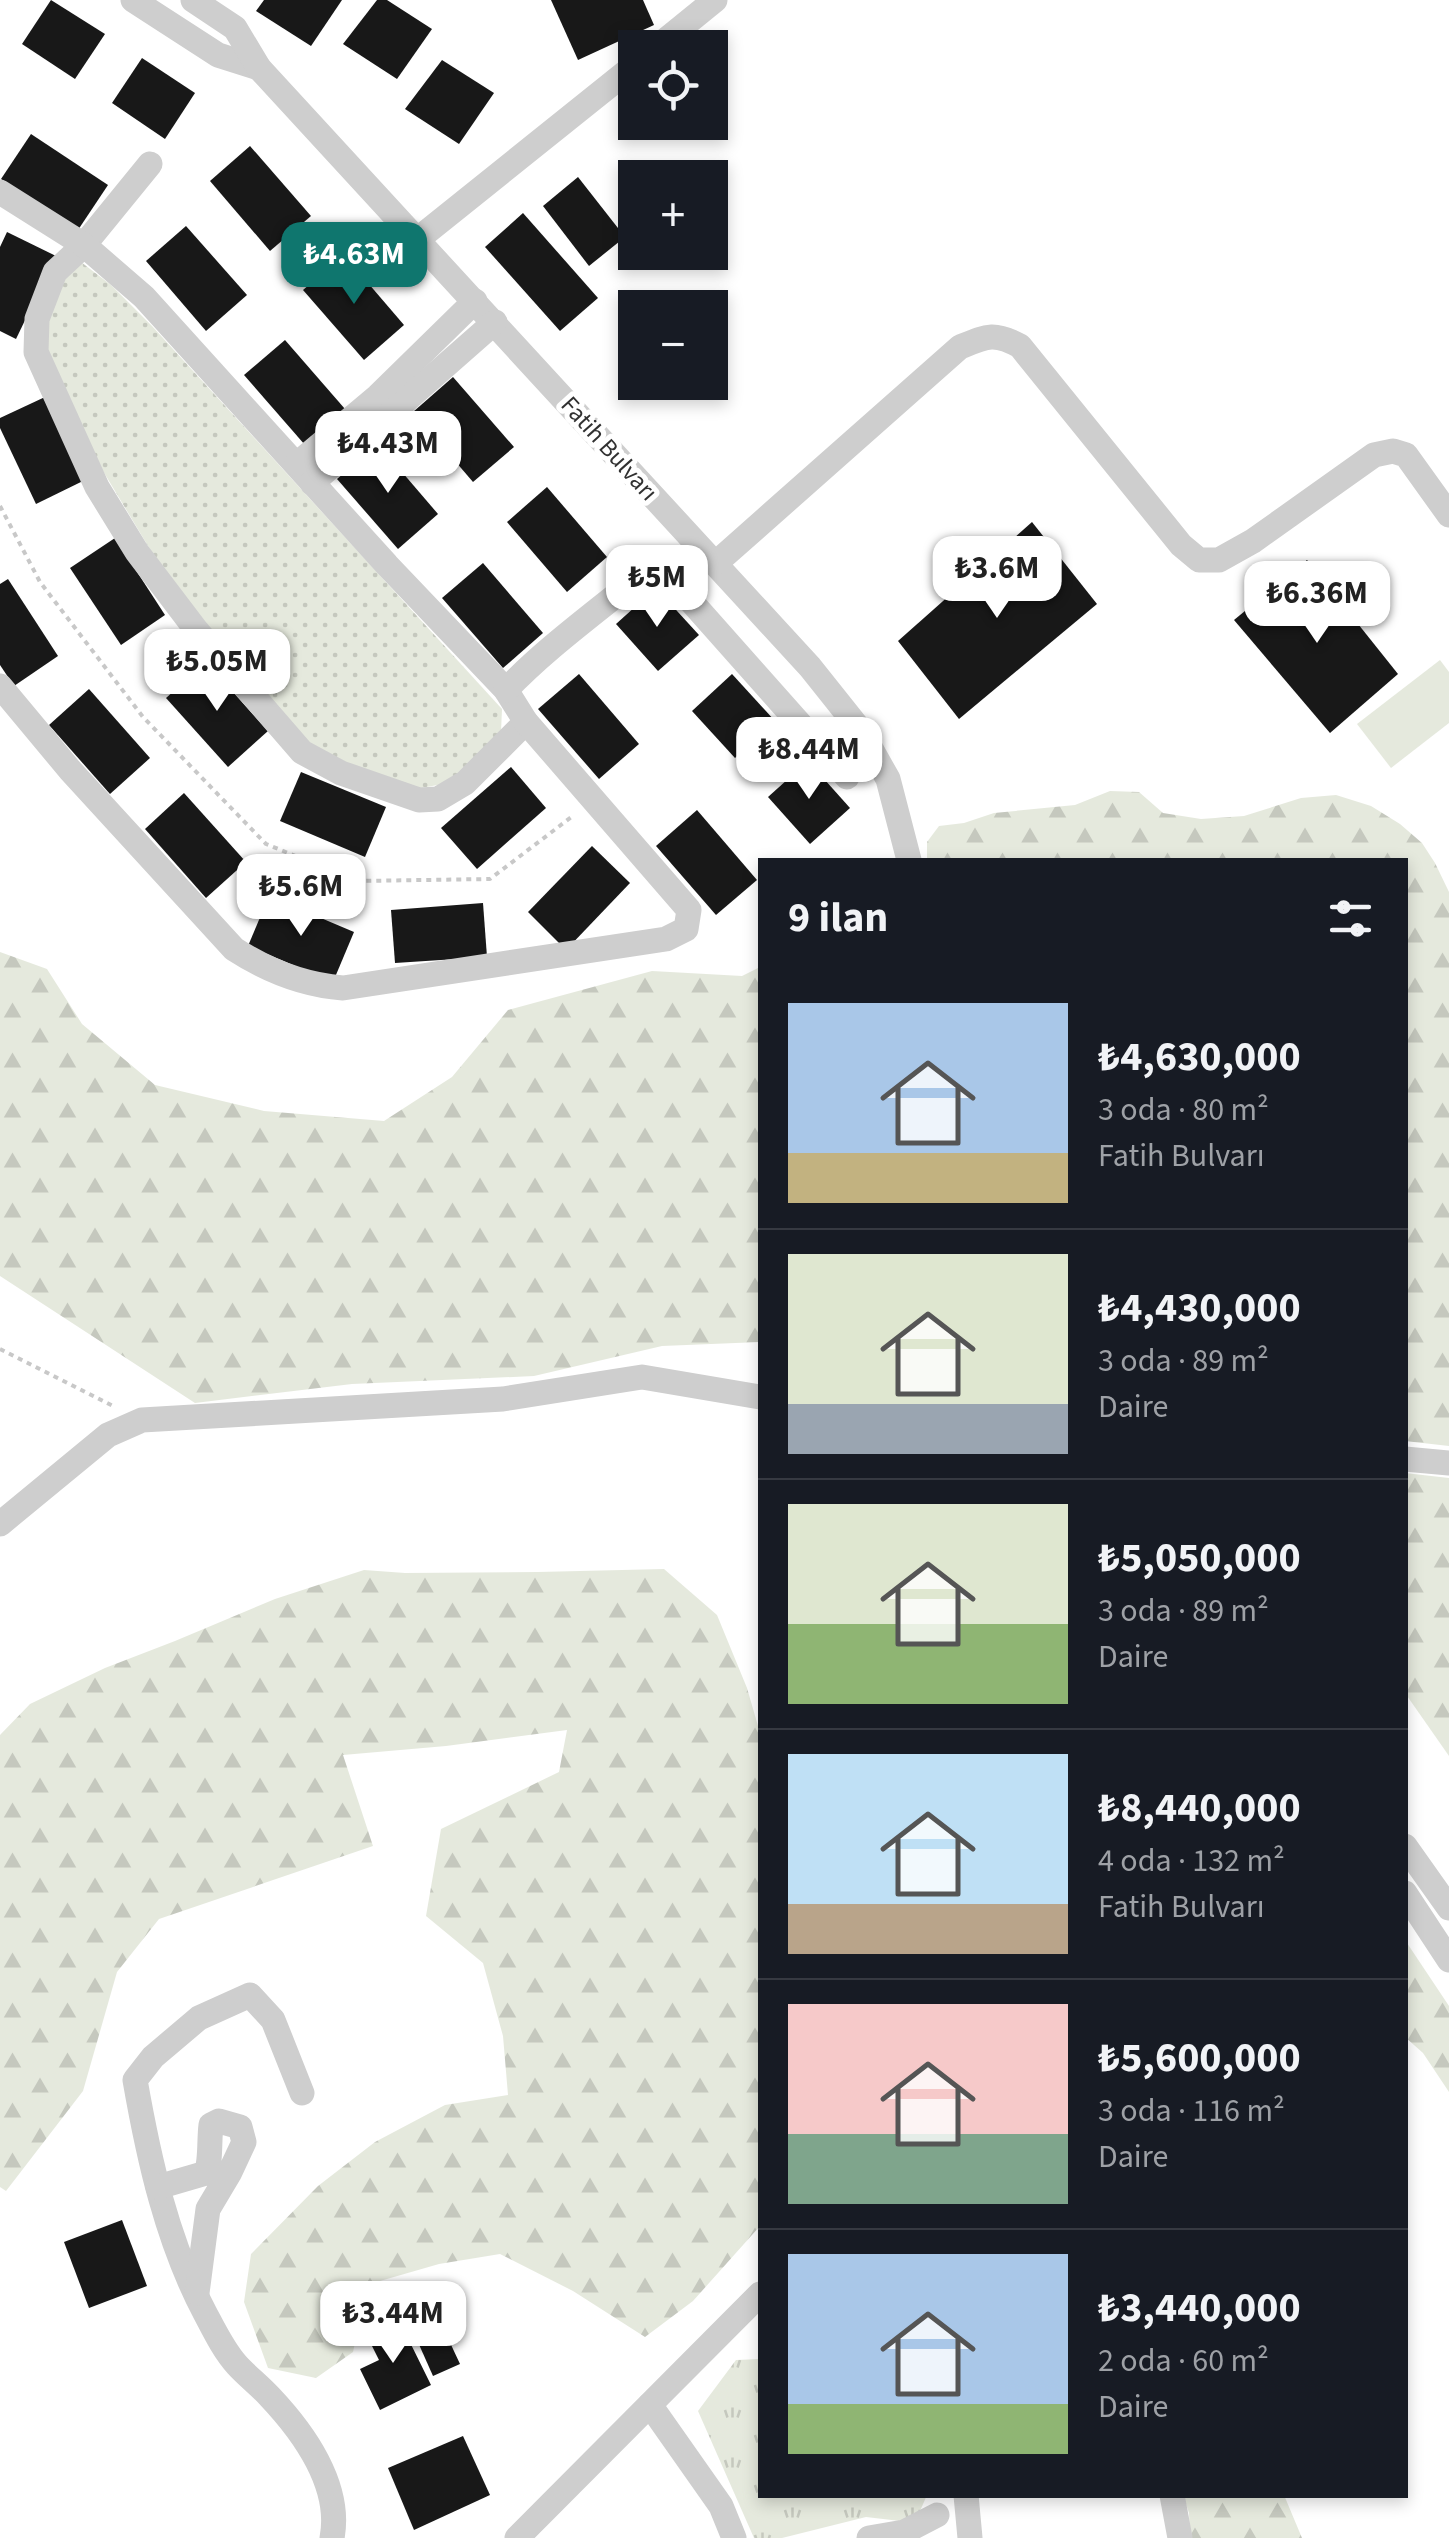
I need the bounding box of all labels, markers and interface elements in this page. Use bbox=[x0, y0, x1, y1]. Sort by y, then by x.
map controls bbox=[618, 30, 728, 400]
button: locate bbox=[618, 30, 728, 140]
button: + bbox=[618, 160, 728, 270]
pin: ₺4.63M bbox=[273, 222, 435, 307]
text: ₺4.63M bbox=[303, 231, 405, 277]
button: − bbox=[618, 290, 728, 400]
street label: Fatih Bulvarı bbox=[552, 388, 666, 509]
pin: ₺4.43M bbox=[307, 411, 469, 496]
text: ₺4.43M bbox=[337, 420, 439, 466]
pin: ₺3.6M bbox=[927, 536, 1067, 621]
pin: ₺5M bbox=[609, 545, 705, 630]
text: ₺3.6M bbox=[955, 545, 1039, 591]
text: ₺5M bbox=[628, 554, 686, 600]
pin: ₺6.36M bbox=[1236, 561, 1398, 646]
text: ₺6.36M bbox=[1266, 570, 1368, 616]
pin: ₺5.05M bbox=[136, 629, 298, 714]
text: ₺5.05M bbox=[166, 638, 268, 684]
pin: ₺8.44M bbox=[728, 717, 890, 802]
text: ₺8.44M bbox=[758, 726, 860, 772]
pin: ₺5.6M bbox=[231, 854, 371, 939]
text: ₺5.6M bbox=[259, 863, 343, 909]
text: 9 ilan bbox=[788, 888, 888, 948]
icon: filters bbox=[1323, 891, 1378, 946]
text: ₺4,630,000 bbox=[1098, 1027, 1301, 1087]
icon: home bbox=[868, 1043, 988, 1163]
text: 3 oda · 80 m² bbox=[1098, 1087, 1269, 1133]
text: Fatih Bulvarı bbox=[1098, 1133, 1265, 1179]
text: ₺4,430,000 bbox=[1098, 1278, 1301, 1338]
icon: home bbox=[868, 1294, 988, 1414]
text: 3 oda · 89 m² bbox=[1098, 1338, 1269, 1384]
text: Daire bbox=[1098, 1384, 1168, 1430]
text: ₺5,050,000 bbox=[1098, 1528, 1301, 1588]
icon: home bbox=[868, 1544, 988, 1664]
text: 3 oda · 89 m² bbox=[1098, 1588, 1269, 1634]
text: Daire bbox=[1098, 1634, 1168, 1680]
text: ₺8,440,000 bbox=[1098, 1778, 1301, 1838]
icon: home bbox=[868, 1794, 988, 1914]
text: 4 oda · 132 m² bbox=[1098, 1838, 1285, 1884]
text: Fatih Bulvarı bbox=[1098, 1884, 1265, 1930]
text: ₺5,600,000 bbox=[1098, 2028, 1301, 2088]
icon: home bbox=[868, 2044, 988, 2164]
text: 3 oda · 116 m² bbox=[1098, 2088, 1285, 2134]
text: Daire bbox=[1098, 2134, 1168, 2180]
text: ₺3,440,000 bbox=[1098, 2278, 1301, 2338]
pin: ₺3.44M bbox=[312, 2281, 474, 2366]
text: ₺3.44M bbox=[342, 2290, 444, 2336]
icon: home bbox=[868, 2294, 988, 2414]
text: 2 oda · 60 m² bbox=[1098, 2338, 1269, 2384]
text: Daire bbox=[1098, 2384, 1168, 2430]

